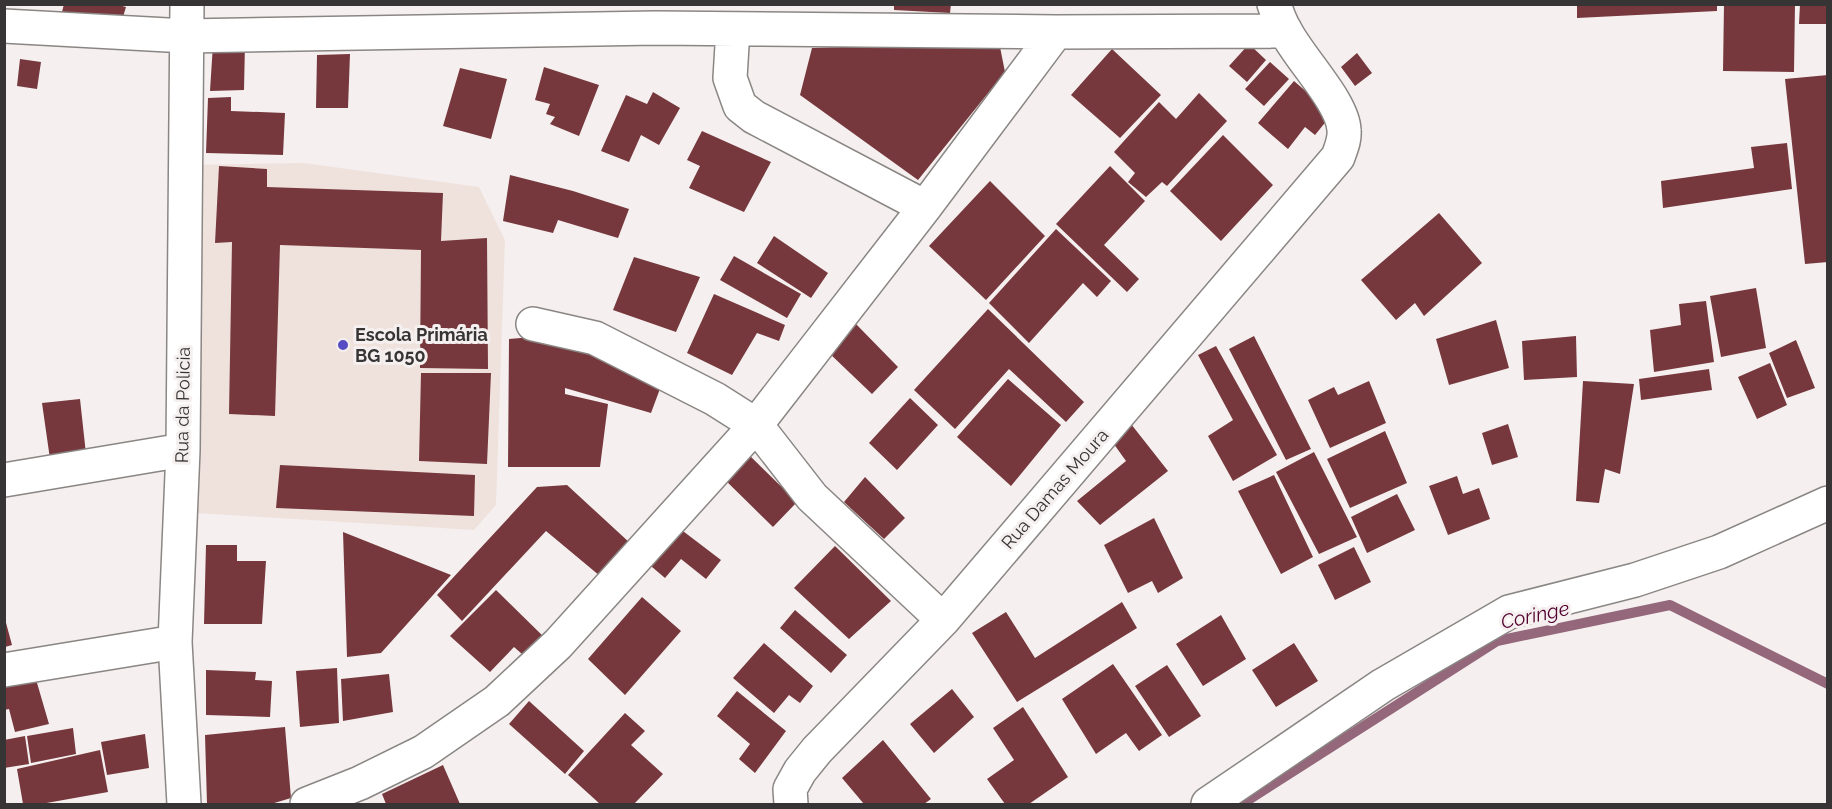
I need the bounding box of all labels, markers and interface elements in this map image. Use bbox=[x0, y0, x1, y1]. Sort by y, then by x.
place label: Escola Primária BG 1050 bbox=[355, 324, 488, 366]
marker: Escola Primária BG 1050 bbox=[336, 338, 350, 352]
street label: Rua da Policia bbox=[171, 347, 194, 463]
street label: Rua Damas Moura bbox=[997, 424, 1112, 553]
water label: Coringe bbox=[1499, 596, 1572, 634]

